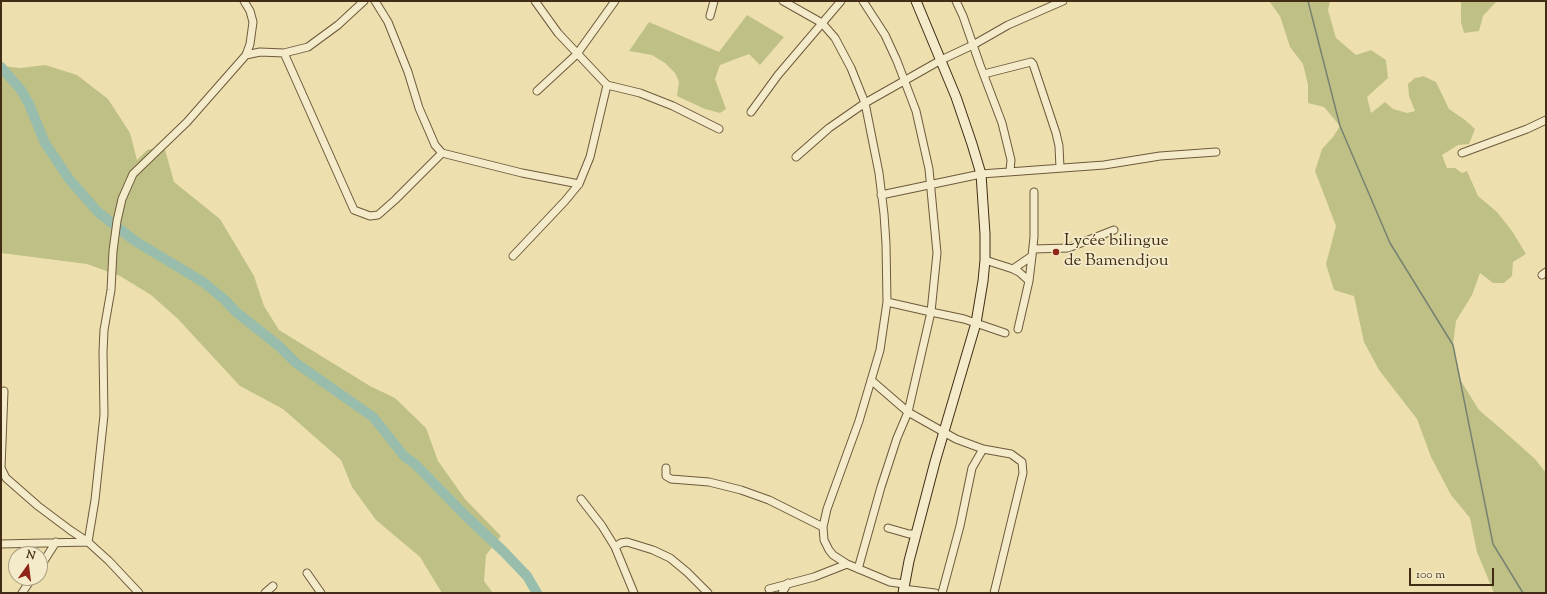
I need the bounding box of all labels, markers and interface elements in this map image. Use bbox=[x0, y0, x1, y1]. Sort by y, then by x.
place label: Lycée bilingue de Bamendjou bbox=[1064, 232, 1169, 272]
marker: Lycée bilingue de Bamendjou bbox=[1051, 247, 1061, 257]
north arrow bbox=[8, 546, 48, 586]
text: N bbox=[24, 547, 37, 564]
scale bar bbox=[1411, 560, 1496, 586]
text: 100 m bbox=[1416, 566, 1445, 584]

